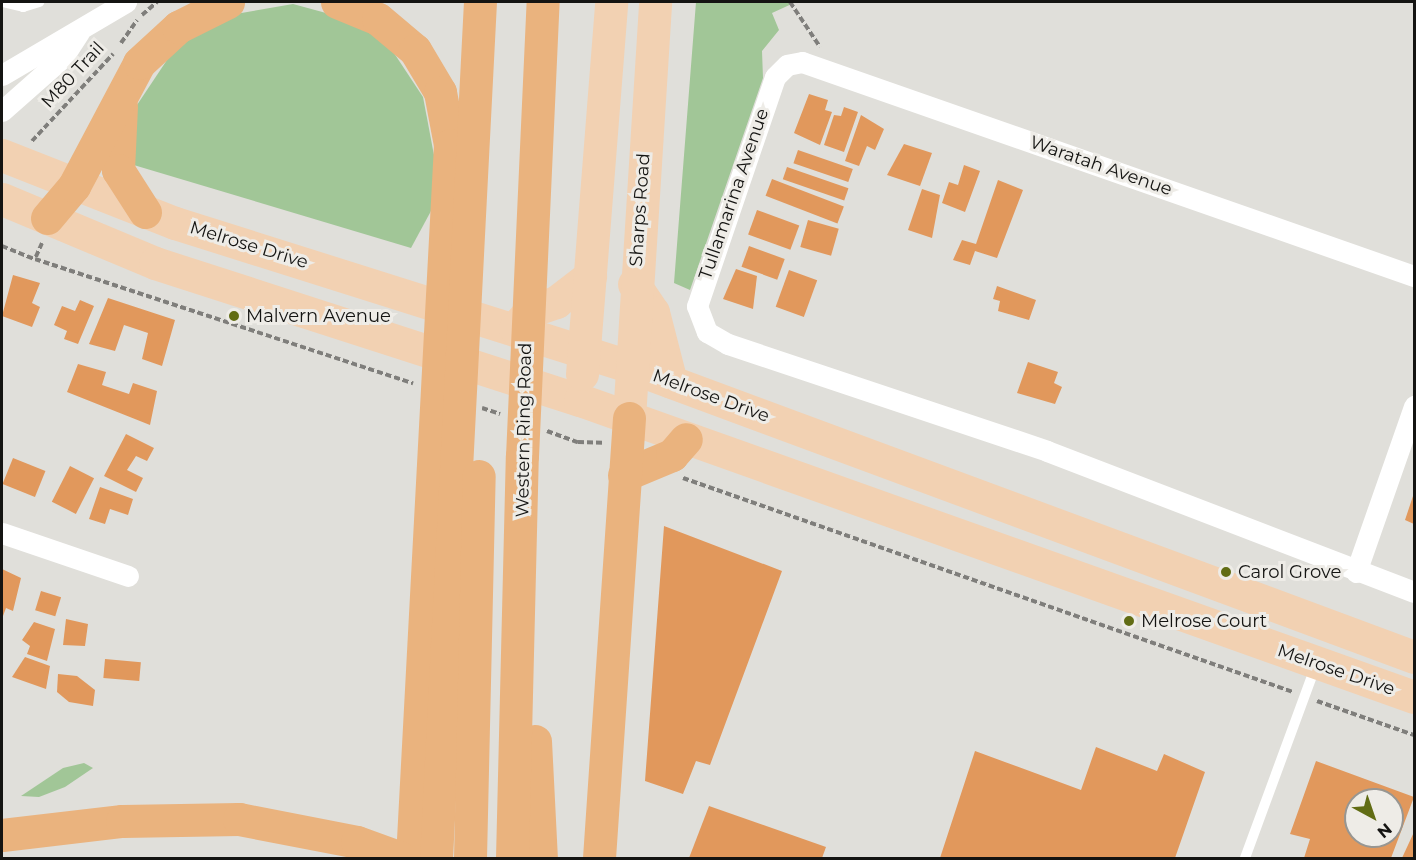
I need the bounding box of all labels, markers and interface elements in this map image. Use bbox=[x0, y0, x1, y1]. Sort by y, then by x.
street label: M80 Trail bbox=[37, 38, 109, 112]
street label: Tullamarina Avenue bbox=[695, 106, 773, 282]
street label: Waratah Avenue bbox=[1027, 132, 1175, 200]
street label: Sharps Road bbox=[625, 153, 655, 267]
street label: Melrose Drive bbox=[187, 217, 311, 273]
place label: Malvern Avenue bbox=[246, 305, 391, 327]
marker: Malvern Avenue bbox=[227, 309, 241, 323]
street label: Western Ring Road bbox=[512, 343, 536, 517]
street label: Melrose Drive bbox=[650, 365, 772, 427]
place label: Carol Grove bbox=[1238, 561, 1341, 583]
marker: Carol Grove bbox=[1219, 565, 1233, 579]
place label: Melrose Court bbox=[1141, 610, 1267, 632]
marker: Melrose Court bbox=[1122, 614, 1136, 628]
street label: Melrose Drive bbox=[1274, 640, 1398, 700]
north arrow bbox=[1344, 788, 1404, 848]
text: N bbox=[1374, 819, 1396, 842]

